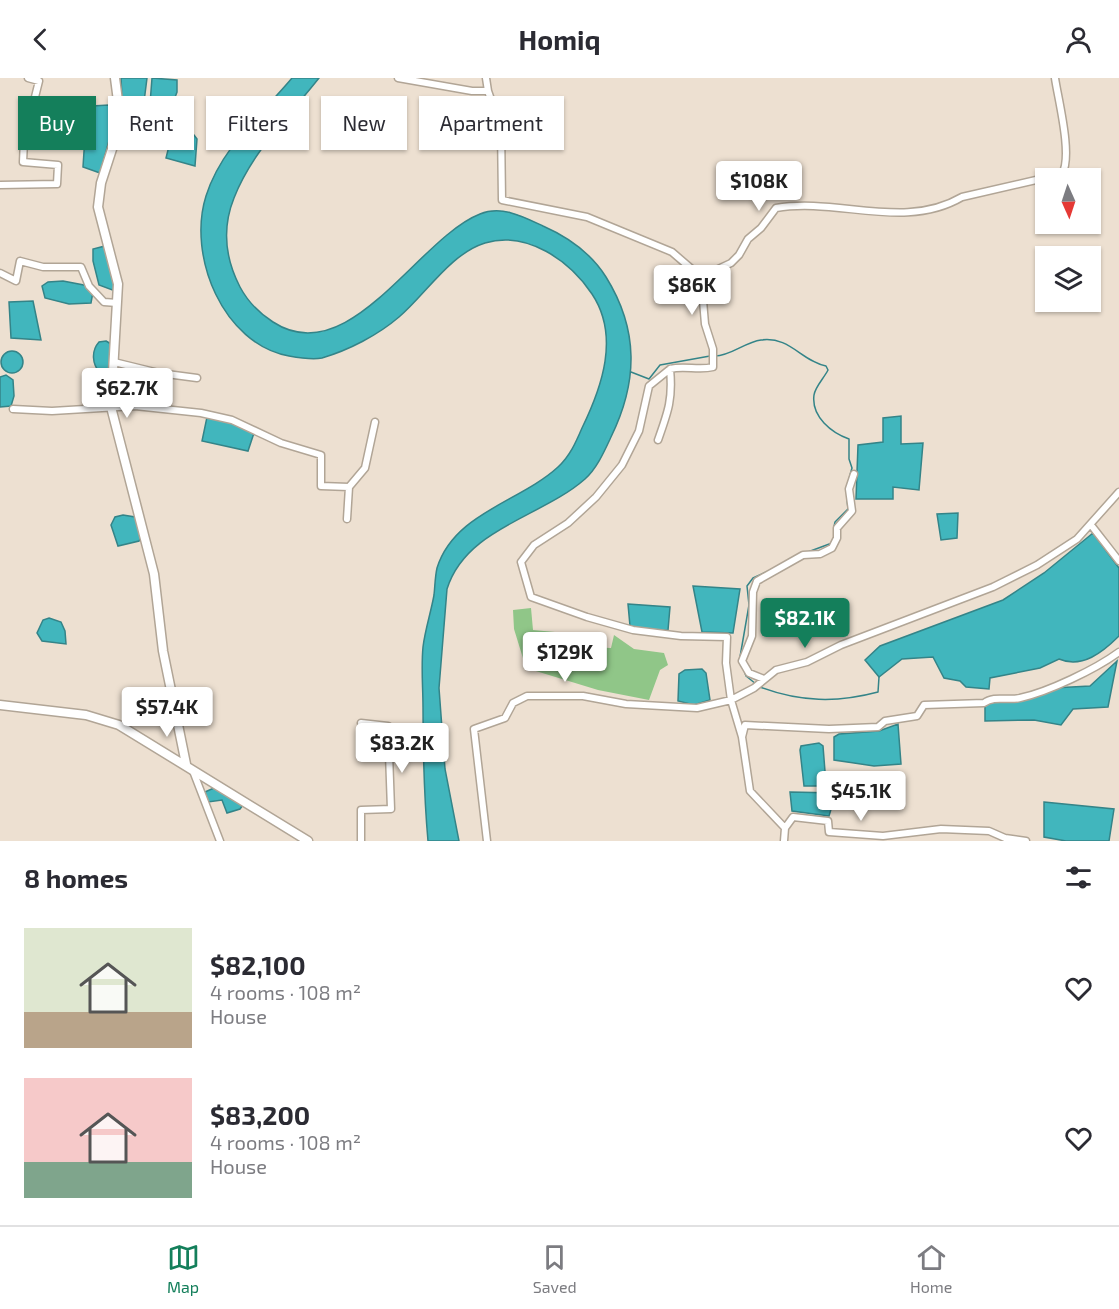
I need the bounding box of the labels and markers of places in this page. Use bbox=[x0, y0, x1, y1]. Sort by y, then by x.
pin: $108K bbox=[717, 161, 801, 212]
pin: $86K bbox=[656, 265, 728, 316]
pin: $62.7K bbox=[78, 368, 176, 419]
pin: $82.1K bbox=[756, 598, 854, 649]
pin: $129K bbox=[523, 632, 607, 683]
pin: $57.4K bbox=[118, 687, 216, 738]
pin: $83.2K bbox=[353, 723, 451, 774]
pin: $45.1K bbox=[812, 771, 910, 822]

